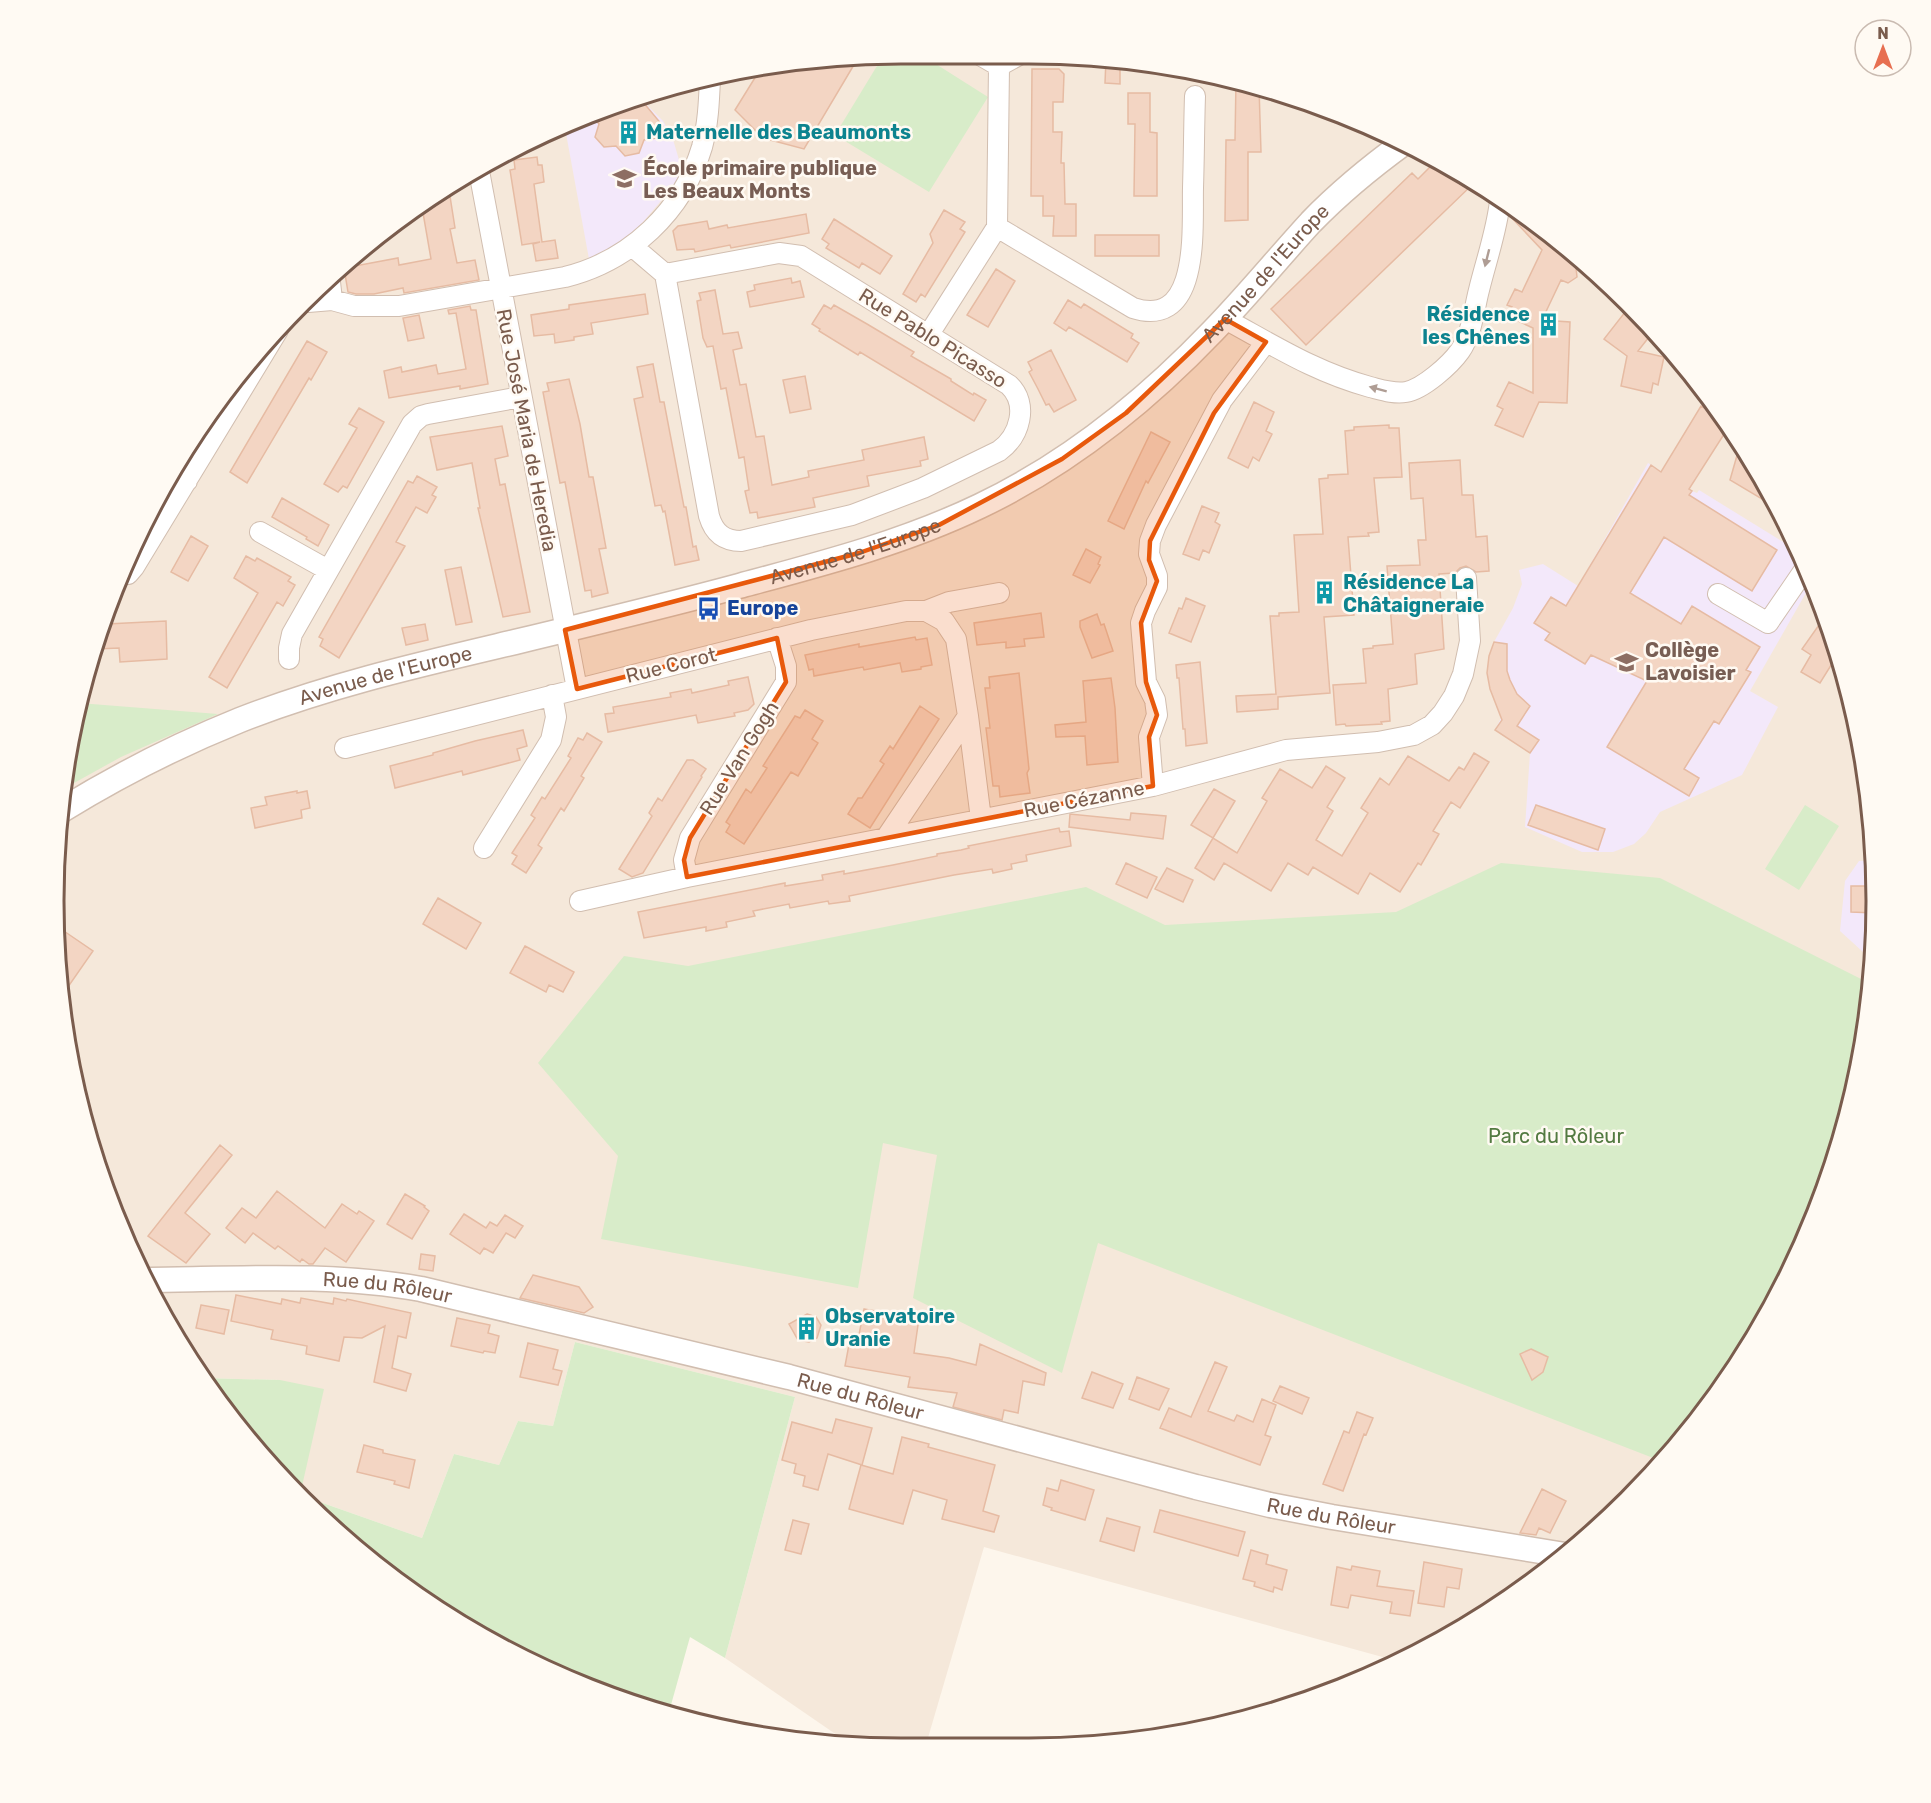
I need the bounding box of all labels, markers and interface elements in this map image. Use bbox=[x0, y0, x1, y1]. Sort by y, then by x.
north arrow bbox=[1853, 18, 1913, 78]
text: N bbox=[1877, 24, 1889, 43]
building icon: Maternelle des Beaumonts bbox=[615, 119, 641, 145]
place label: Maternelle des Beaumonts bbox=[646, 120, 911, 144]
place label: École primaire publique Les Beaux Monts bbox=[643, 156, 877, 203]
school or university icon: École primaire publique Les Beaux Monts bbox=[612, 166, 638, 192]
street label: Avenue de l'Europe bbox=[1197, 199, 1334, 347]
one-way arrow bbox=[1481, 248, 1491, 267]
street label: Rue Pablo Picasso bbox=[855, 283, 1011, 393]
place label: Résidence les Chênes bbox=[1422, 302, 1530, 349]
street label: Rue José Maria de Heredia bbox=[492, 307, 562, 553]
building icon: Résidence les Chênes bbox=[1535, 312, 1561, 338]
one-way arrow bbox=[1369, 384, 1387, 393]
street label: Avenue de l'Europe bbox=[767, 513, 944, 589]
place label: Résidence La Châtaigneraie bbox=[1343, 570, 1484, 617]
building icon: Résidence La Châtaigneraie bbox=[1312, 580, 1338, 606]
bus stop icon: Europe bbox=[696, 595, 722, 621]
place label: Europe bbox=[727, 596, 798, 620]
place label: Collège Lavoisier bbox=[1645, 638, 1736, 685]
street label: Avenue de l'Europe bbox=[296, 641, 474, 710]
street label: Rue Corot bbox=[623, 642, 719, 688]
school or university icon: Collège Lavoisier bbox=[1614, 649, 1640, 675]
street label: Rue Van Gogh bbox=[694, 697, 784, 819]
street label: Rue Cézanne bbox=[1022, 776, 1146, 822]
park label: Parc du Rôleur bbox=[1488, 1124, 1624, 1148]
street label: Rue du Rôleur bbox=[322, 1267, 455, 1308]
place label: Observatoire Uranie bbox=[825, 1304, 955, 1351]
building icon: Observatoire Uranie bbox=[794, 1315, 820, 1341]
street label: Rue du Rôleur bbox=[794, 1368, 927, 1425]
street label: Rue du Rôleur bbox=[1265, 1493, 1398, 1539]

